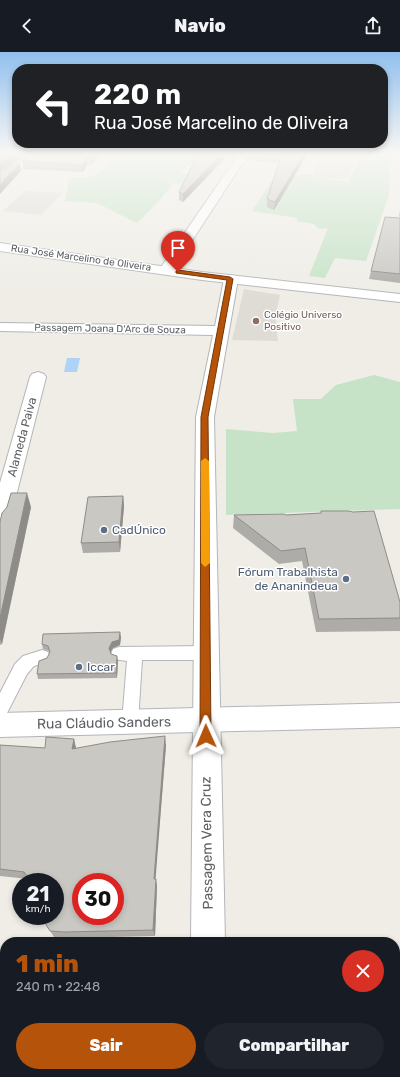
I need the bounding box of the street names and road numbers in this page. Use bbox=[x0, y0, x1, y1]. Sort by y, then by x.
street label: Rua José Marcelino de Oliveira bbox=[10, 242, 152, 274]
street label: Passagem Joana D'Arc de Souza bbox=[34, 322, 186, 336]
street label: Alameda Paiva bbox=[5, 396, 39, 478]
street label: Rua Cláudio Sanders bbox=[37, 713, 171, 733]
street label: Passagem Vera Cruz bbox=[197, 776, 217, 910]

